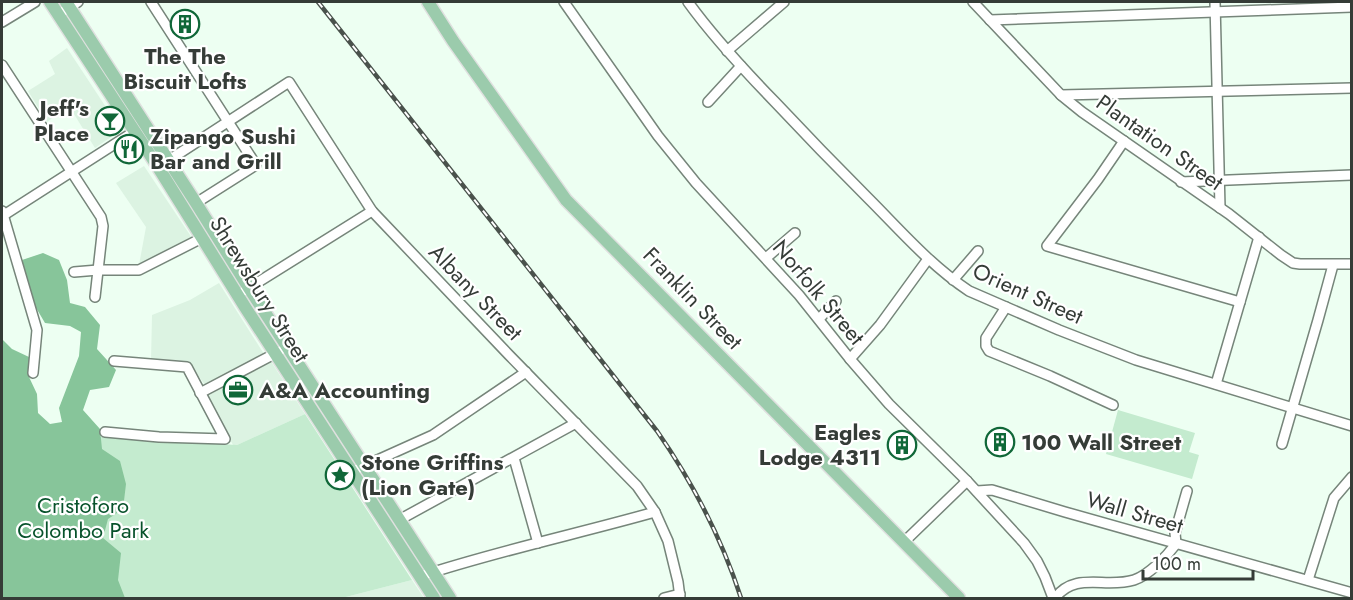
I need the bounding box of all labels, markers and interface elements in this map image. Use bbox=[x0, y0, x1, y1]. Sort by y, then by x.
building icon: The The Biscuit Lofts bbox=[169, 8, 201, 40]
place label: The The Biscuit Lofts bbox=[123, 40, 247, 97]
street label: Plantation Street bbox=[1090, 86, 1231, 198]
place label: Jeff's Place bbox=[34, 92, 89, 149]
bar icon: Jeff's Place bbox=[94, 105, 126, 137]
place label: Zipango Sushi Bar and Grill bbox=[150, 120, 296, 177]
restaurant icon: Zipango Sushi Bar and Grill bbox=[113, 133, 145, 165]
street label: Shrewsbury Street bbox=[202, 210, 318, 369]
street label: Norfolk Street bbox=[765, 232, 873, 352]
street label: Albany Street bbox=[422, 237, 531, 348]
street label: Franklin Street bbox=[636, 240, 751, 357]
street label: Orient Street bbox=[968, 254, 1089, 332]
office icon: A&A Accounting bbox=[222, 374, 254, 406]
place label: A&A Accounting bbox=[258, 374, 430, 406]
place label: Eagles Lodge 4311 bbox=[759, 416, 881, 473]
building icon: 100 Wall Street bbox=[984, 426, 1016, 458]
place label: 100 Wall Street bbox=[1021, 426, 1181, 458]
building icon: Eagles Lodge 4311 bbox=[886, 429, 918, 461]
place label: Stone Griffins (Lion Gate) bbox=[361, 446, 504, 503]
place icon: Stone Griffins (Lion Gate) bbox=[324, 459, 356, 491]
street label: Wall Street bbox=[1083, 483, 1188, 541]
park label: Cristoforo Colombo Park bbox=[17, 489, 149, 546]
scale bar bbox=[1143, 543, 1252, 581]
text: 100 m bbox=[1152, 551, 1201, 577]

